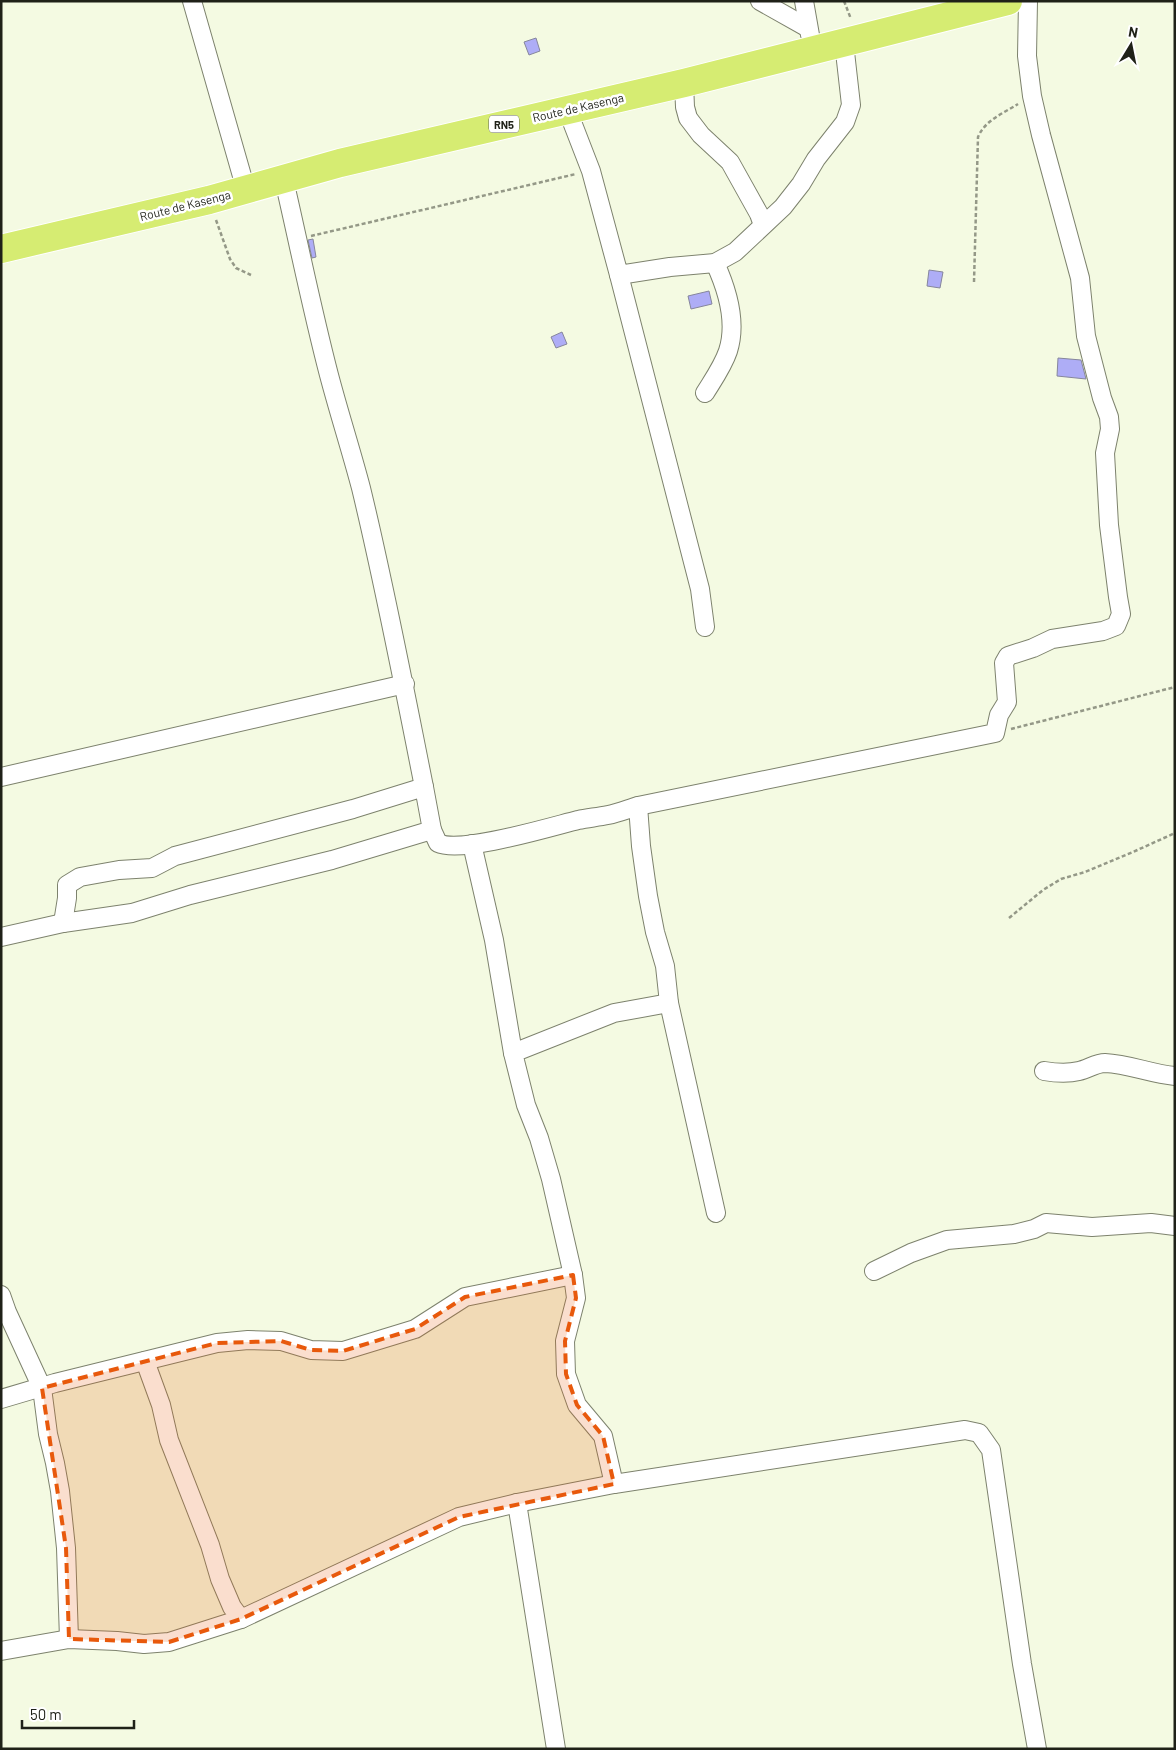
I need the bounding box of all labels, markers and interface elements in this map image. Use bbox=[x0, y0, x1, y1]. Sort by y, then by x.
north arrow bbox=[1106, 20, 1156, 70]
text: N bbox=[1127, 23, 1139, 41]
street label: Route de Kasenga bbox=[531, 90, 625, 124]
road number: RN5 bbox=[489, 116, 519, 132]
street label: Route de Kasenga bbox=[138, 187, 232, 223]
scale bar bbox=[22, 1698, 135, 1730]
text: 50 m bbox=[30, 1705, 62, 1723]

